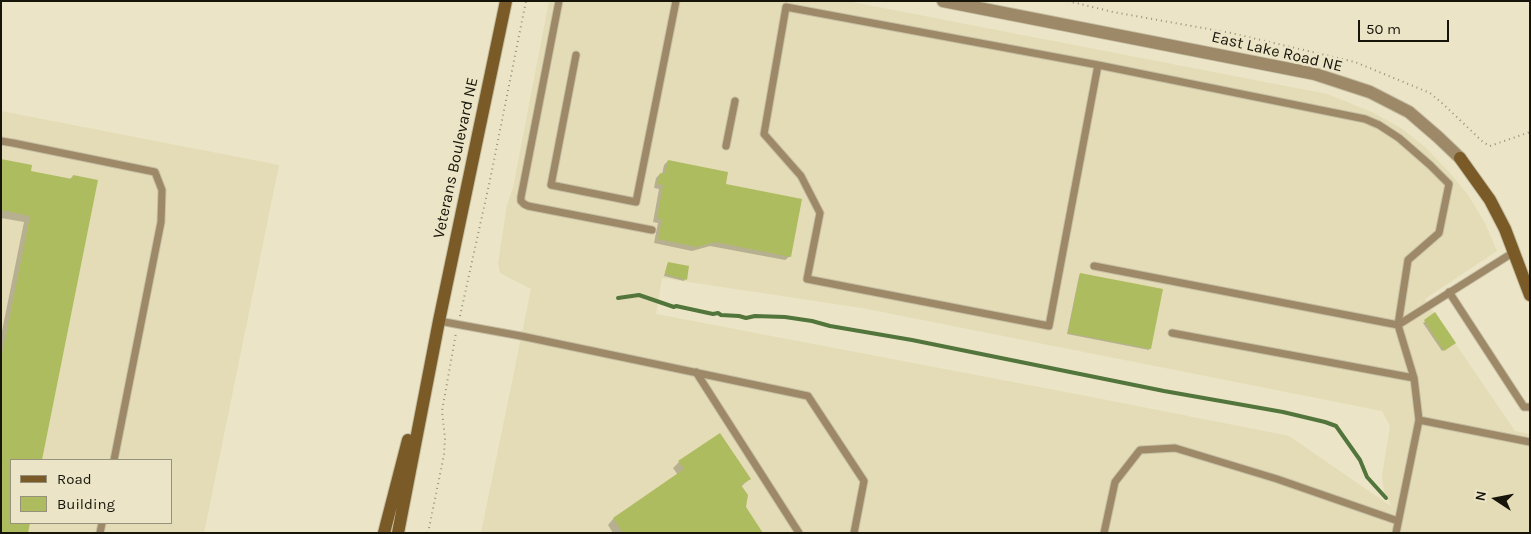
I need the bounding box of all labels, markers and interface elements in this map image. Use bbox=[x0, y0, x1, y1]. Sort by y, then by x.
scale bar bbox=[1361, 10, 1452, 42]
text: 50 m bbox=[1366, 20, 1401, 38]
street label: East Lake Road NE bbox=[1210, 28, 1344, 76]
street label: Veterans Boulevard NE bbox=[430, 76, 482, 240]
legend bbox=[10, 459, 172, 524]
text: Road bbox=[57, 470, 92, 488]
north arrow bbox=[1471, 474, 1521, 524]
text: N bbox=[1471, 489, 1490, 503]
text: Building bbox=[57, 495, 115, 513]

